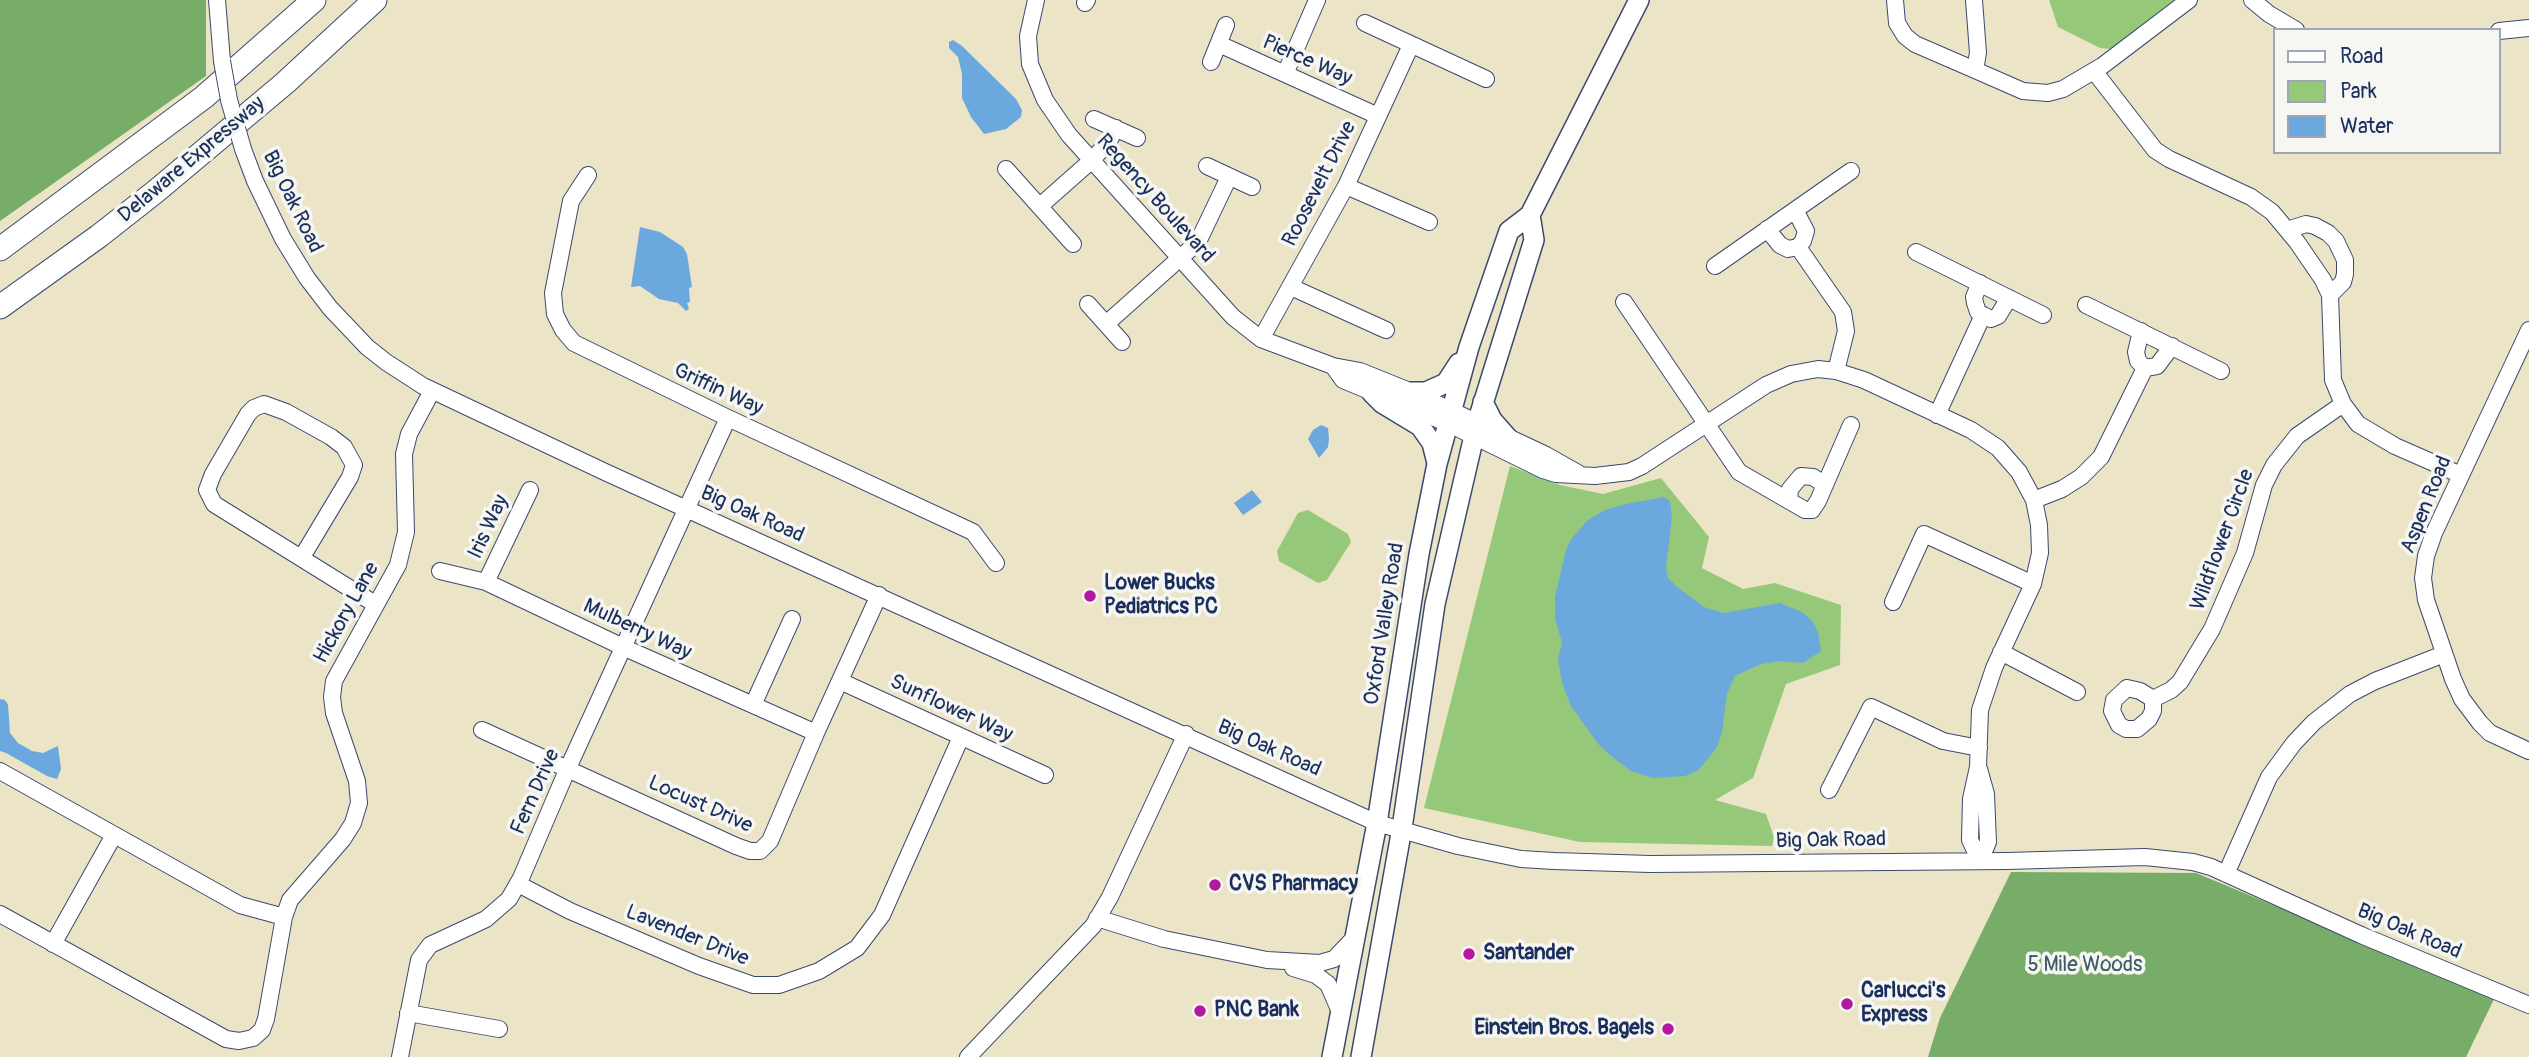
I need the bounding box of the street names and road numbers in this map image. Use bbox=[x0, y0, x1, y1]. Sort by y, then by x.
street label: Pierce Way bbox=[1258, 30, 1356, 92]
street label: Delaware Expressway bbox=[114, 91, 270, 229]
street label: Roosevelt Drive bbox=[1278, 117, 1362, 251]
street label: Regency Boulevard bbox=[1091, 129, 1219, 269]
street label: Big Oak Road bbox=[256, 147, 328, 257]
street label: Griffin Way bbox=[669, 358, 767, 422]
street label: Aspen Road bbox=[2396, 453, 2458, 557]
street label: Wildflower Circle bbox=[2186, 466, 2260, 614]
street label: Big Oak Road bbox=[696, 481, 808, 549]
street label: Iris Way bbox=[463, 491, 515, 563]
street label: Oxford Valley Road bbox=[1360, 541, 1410, 707]
street label: Hickory Lane bbox=[309, 558, 385, 668]
street label: Mulberry Way bbox=[579, 594, 695, 666]
street label: Sunflower Way bbox=[886, 670, 1016, 748]
street label: Big Oak Road bbox=[1213, 715, 1325, 783]
street label: Fern Drive bbox=[506, 745, 566, 839]
street label: Locust Drive bbox=[644, 771, 756, 839]
street label: Big Oak Road bbox=[1775, 827, 1887, 855]
street label: Big Oak Road bbox=[2353, 899, 2465, 965]
street label: Lavender Drive bbox=[622, 900, 752, 972]

